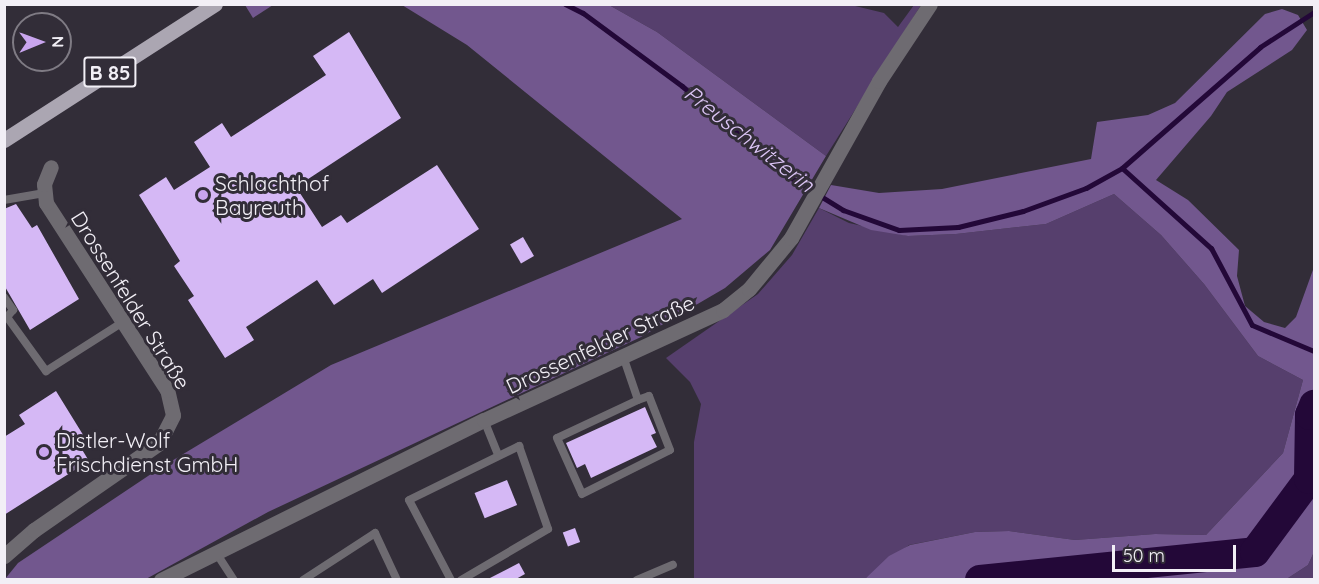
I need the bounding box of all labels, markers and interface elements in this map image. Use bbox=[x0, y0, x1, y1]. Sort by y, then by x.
north arrow bbox=[12, 12, 72, 72]
text: N bbox=[48, 36, 68, 48]
road number: B 85 bbox=[83, 55, 137, 89]
water label: Preuschwitzerin bbox=[679, 80, 819, 198]
place label: Schlachthof Bayreuth bbox=[215, 170, 329, 220]
marker: Schlachthof Bayreuth bbox=[196, 188, 210, 202]
street label: Drossenfelder Straße bbox=[66, 206, 196, 394]
street label: Drossenfelder Straße bbox=[502, 289, 698, 399]
place label: Distler-Wolf Frischdienst GmbH bbox=[56, 427, 238, 477]
marker: Distler-Wolf Frischdienst GmbH bbox=[37, 445, 51, 459]
scale bar bbox=[1115, 533, 1240, 571]
text: 50 m bbox=[1123, 544, 1165, 567]

